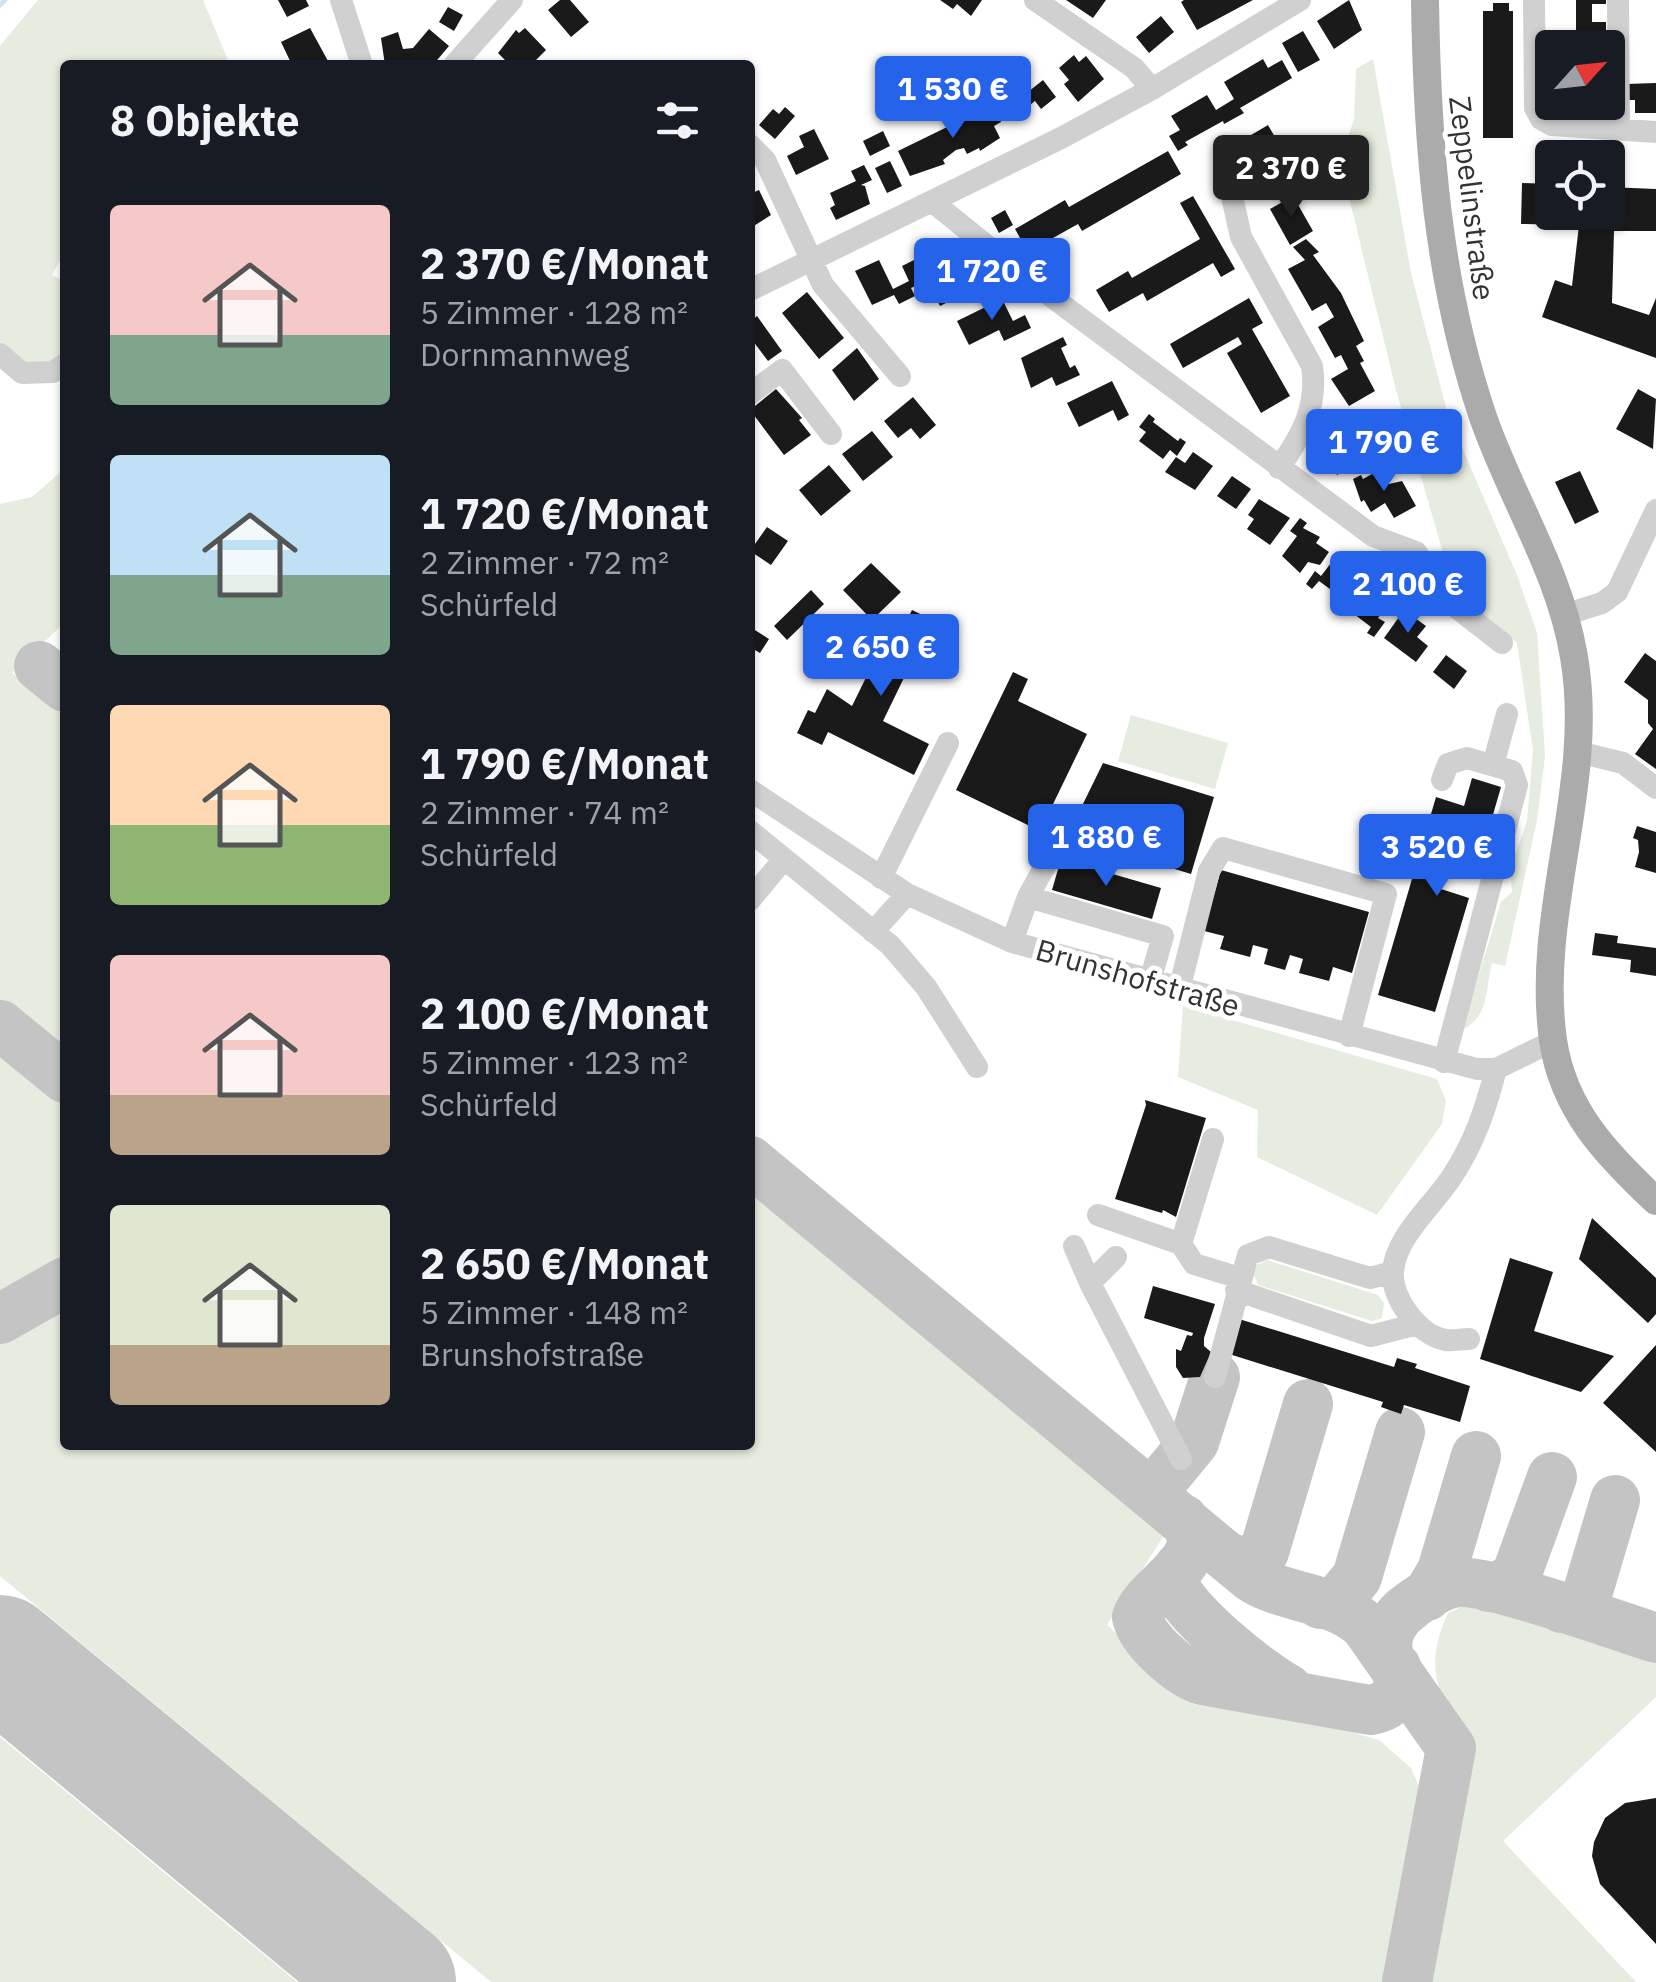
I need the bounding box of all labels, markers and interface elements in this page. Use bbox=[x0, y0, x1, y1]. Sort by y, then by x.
north arrow bbox=[1535, 30, 1625, 120]
map controls bbox=[1535, 30, 1625, 230]
pin: 1 530 € bbox=[861, 56, 1045, 141]
text: 1 530 € bbox=[897, 67, 1009, 109]
text: 8 Objekte bbox=[110, 93, 300, 148]
icon: filters bbox=[650, 93, 705, 148]
street label: Zeppelinstraße bbox=[1441, 94, 1505, 302]
pin: 2 370 € bbox=[1199, 135, 1383, 220]
button: locate bbox=[1535, 140, 1625, 230]
text: 2 370 € bbox=[1235, 146, 1347, 188]
text: 2 370 €/Monat bbox=[420, 236, 709, 291]
pin: 1 720 € bbox=[900, 238, 1084, 323]
icon: home bbox=[190, 245, 310, 365]
text: 1 720 € bbox=[936, 249, 1048, 291]
text: 5 Zimmer · 128 m² bbox=[420, 291, 688, 333]
text: Dornmannweg bbox=[420, 333, 629, 375]
pin: 1 790 € bbox=[1292, 409, 1476, 494]
text: 1 790 € bbox=[1328, 420, 1440, 462]
text: 1 720 €/Monat bbox=[420, 486, 709, 541]
icon: home bbox=[190, 495, 310, 615]
text: 2 Zimmer · 72 m² bbox=[420, 541, 669, 583]
pin: 2 100 € bbox=[1316, 551, 1500, 636]
text: 2 100 € bbox=[1352, 562, 1464, 604]
text: Schürfeld bbox=[420, 583, 558, 625]
pin: 2 650 € bbox=[789, 614, 973, 699]
text: 2 650 € bbox=[825, 625, 937, 667]
text: 1 790 €/Monat bbox=[420, 736, 709, 791]
icon: home bbox=[190, 745, 310, 865]
text: 2 Zimmer · 74 m² bbox=[420, 791, 669, 833]
pin: 1 880 € bbox=[1014, 804, 1198, 889]
pin: 3 520 € bbox=[1345, 814, 1529, 899]
text: 1 880 € bbox=[1050, 815, 1162, 857]
text: 3 520 € bbox=[1381, 825, 1493, 867]
text: Schürfeld bbox=[420, 833, 558, 875]
street label: Brunshofstraße bbox=[1032, 929, 1244, 1025]
text: 2 100 €/Monat bbox=[420, 986, 709, 1041]
icon: home bbox=[190, 995, 310, 1115]
text: 5 Zimmer · 123 m² bbox=[420, 1041, 688, 1083]
text: Schürfeld bbox=[420, 1083, 558, 1125]
text: 2 650 €/Monat bbox=[420, 1236, 709, 1291]
icon: home bbox=[190, 1245, 310, 1365]
text: 5 Zimmer · 148 m² bbox=[420, 1291, 688, 1333]
text: Brunshofstraße bbox=[420, 1333, 644, 1375]

